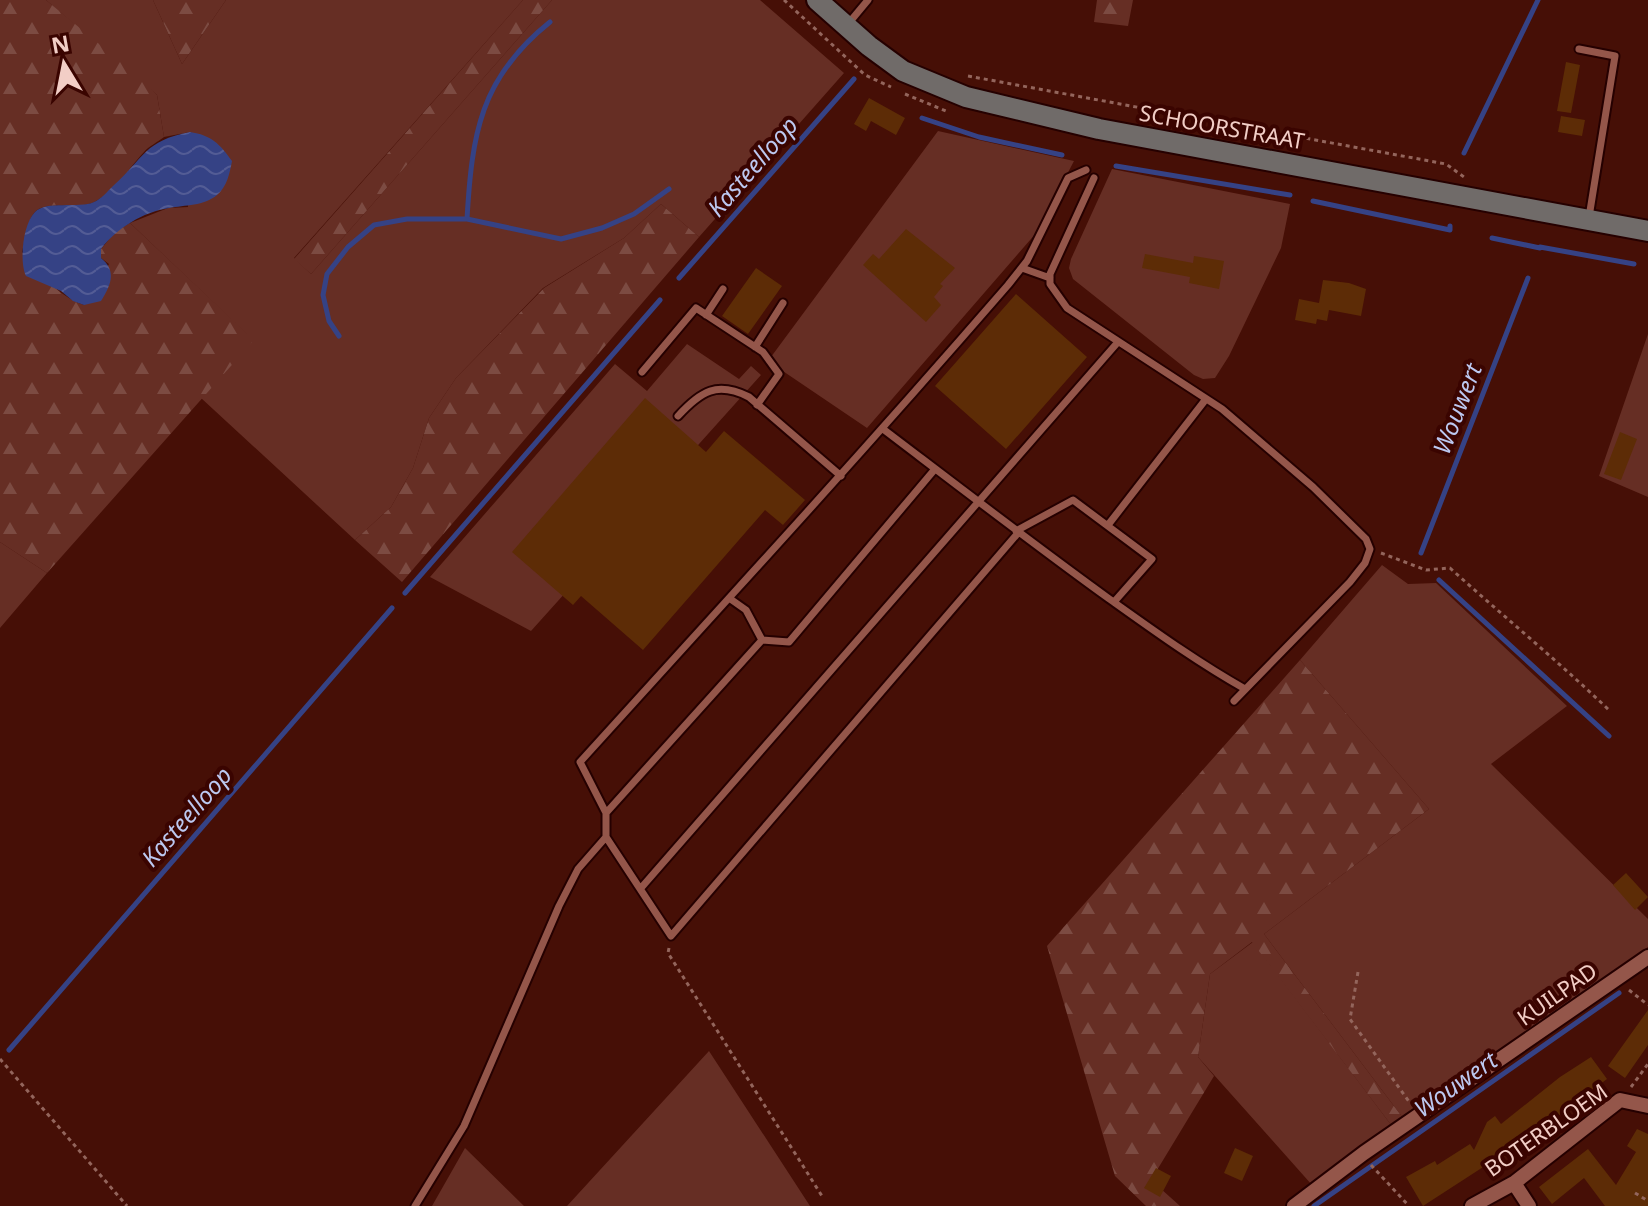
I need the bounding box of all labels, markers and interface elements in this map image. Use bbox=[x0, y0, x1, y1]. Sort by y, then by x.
north arrow bbox=[24, 24, 104, 104]
text: N bbox=[49, 27, 72, 60]
street label: SCHOORSTRAAT bbox=[1137, 97, 1307, 155]
water label: Kasteelloop bbox=[699, 109, 805, 223]
water label: Wouwert bbox=[1424, 358, 1489, 458]
water label: Kasteelloop bbox=[133, 759, 239, 873]
street label: KUILPAD bbox=[1511, 955, 1602, 1032]
water label: Wouwert bbox=[1407, 1043, 1504, 1124]
street label: BOTERBLOEM bbox=[1478, 1076, 1613, 1183]

